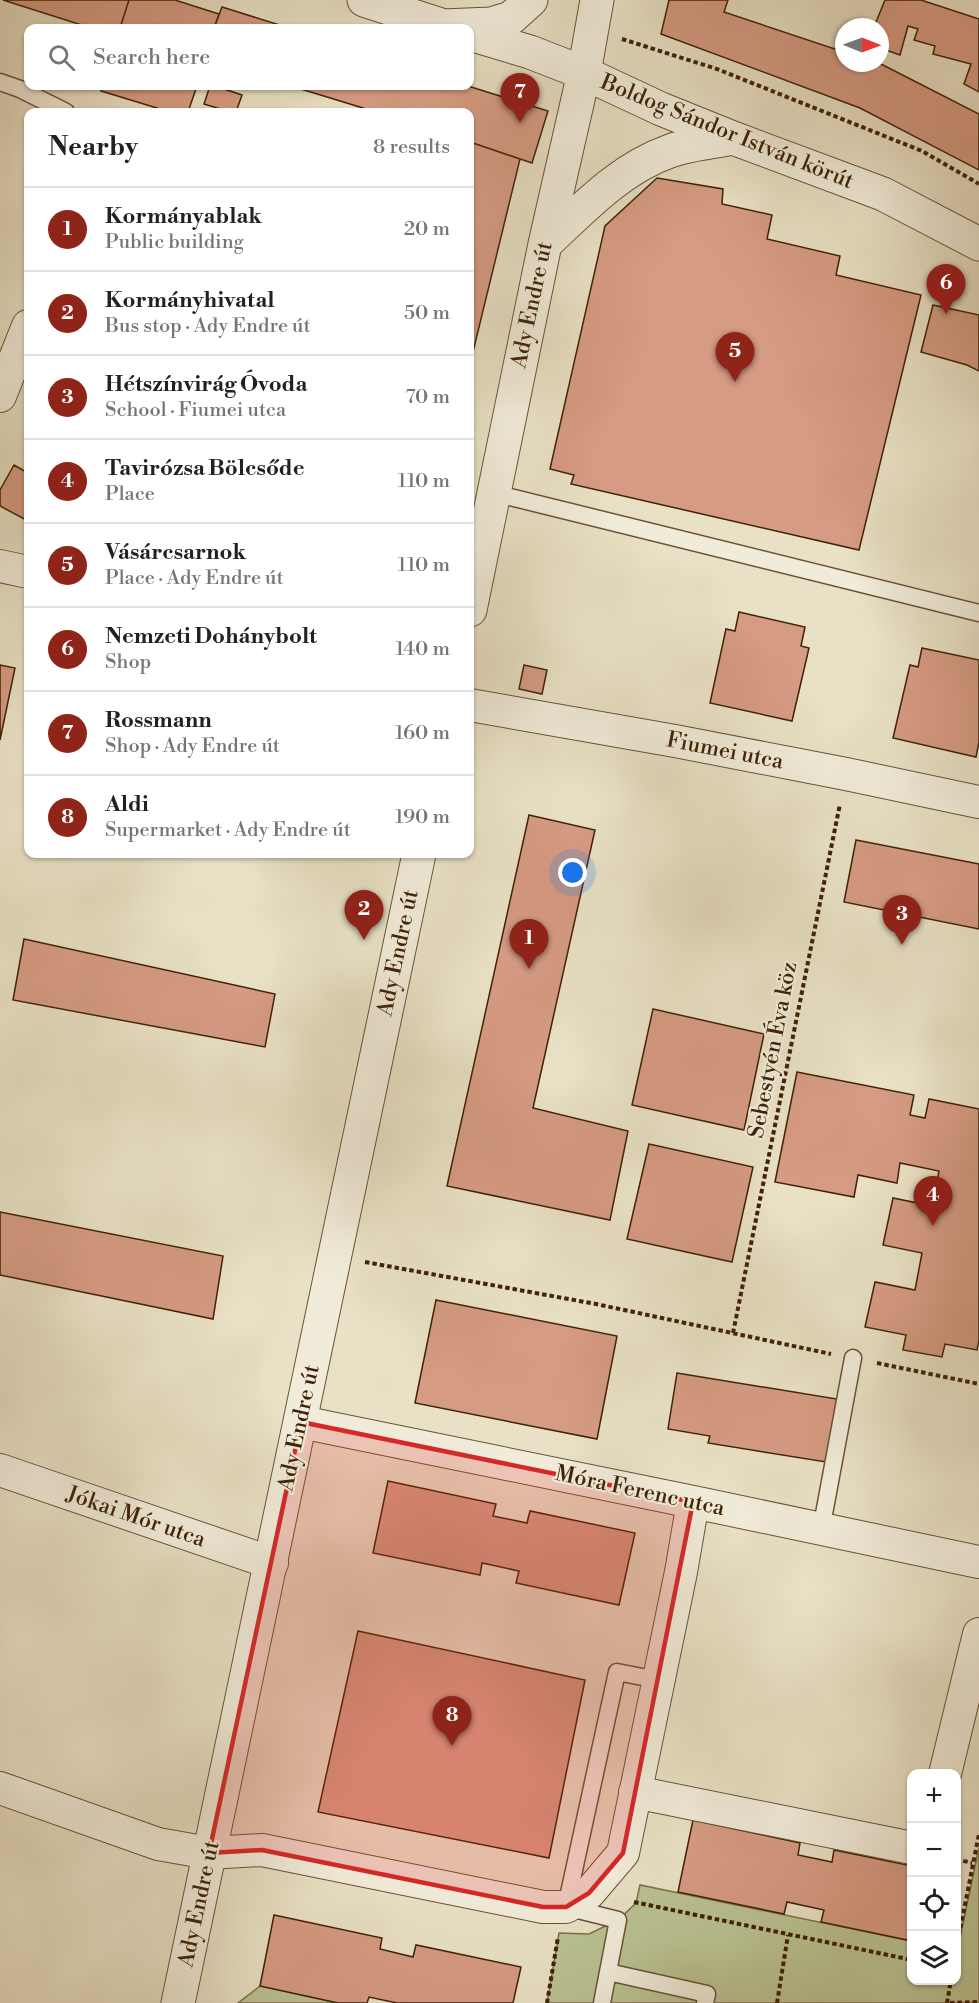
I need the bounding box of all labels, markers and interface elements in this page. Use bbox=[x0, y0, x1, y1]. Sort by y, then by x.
north arrow bbox=[835, 18, 889, 72]
search box bbox=[24, 24, 474, 90]
icon: search bbox=[45, 41, 78, 74]
text: Search here bbox=[93, 44, 210, 71]
street label: Boldog Sándor István körút bbox=[596, 68, 858, 195]
pin: 7 bbox=[500, 74, 540, 123]
text: Nearby bbox=[48, 131, 138, 163]
text: 8 results bbox=[373, 135, 450, 160]
text: Kormányablak bbox=[105, 203, 262, 230]
text: 1 bbox=[63, 217, 72, 242]
text: 20 m bbox=[404, 217, 450, 242]
text: Public building bbox=[105, 230, 244, 255]
street label: Ady Endre út bbox=[505, 239, 559, 372]
pin: 6 bbox=[926, 264, 966, 314]
text: Kormányhivatal bbox=[105, 287, 275, 314]
text: 2 bbox=[61, 301, 74, 326]
text: 50 m bbox=[404, 301, 450, 326]
text: Bus stop · Ady Endre út bbox=[105, 314, 311, 339]
pin: 5 bbox=[716, 332, 754, 382]
text: Hétszínvirág Óvoda bbox=[105, 371, 307, 398]
text: 3 bbox=[61, 385, 74, 410]
text: 70 m bbox=[406, 385, 450, 410]
text: School · Fiumei utca bbox=[105, 398, 286, 423]
text: Tavirózsa Bölcsőde bbox=[105, 455, 305, 482]
text: 4 bbox=[61, 469, 74, 494]
text: 110 m bbox=[398, 469, 450, 494]
text: Place bbox=[105, 482, 155, 507]
text: Vásárcsarnok bbox=[105, 539, 246, 566]
text: 5 bbox=[61, 553, 74, 578]
text: 110 m bbox=[398, 553, 450, 578]
text: Place · Ady Endre út bbox=[105, 566, 284, 591]
text: Nemzeti Dohánybolt bbox=[105, 623, 317, 650]
text: 6 bbox=[61, 637, 74, 662]
text: 140 m bbox=[395, 637, 450, 662]
text: Shop bbox=[105, 650, 151, 675]
text: Rossmann bbox=[105, 707, 212, 734]
text: 7 bbox=[62, 721, 73, 746]
text: 160 m bbox=[395, 721, 450, 746]
street label: Fiumei utca bbox=[664, 726, 787, 776]
text: Shop · Ady Endre út bbox=[105, 734, 280, 759]
text: Aldi bbox=[105, 791, 149, 818]
text: 8 bbox=[61, 805, 74, 830]
text: 190 m bbox=[395, 805, 450, 830]
text: Supermarket · Ady Endre út bbox=[105, 818, 351, 843]
your location bbox=[558, 858, 587, 887]
street label: Ady Endre út bbox=[371, 887, 425, 1020]
pin: 2 bbox=[344, 890, 384, 940]
pin: 3 bbox=[882, 896, 922, 945]
pin: 1 bbox=[510, 920, 548, 969]
street label: Sebestyén Éva köz bbox=[742, 959, 803, 1141]
pin: 4 bbox=[914, 1176, 952, 1226]
street label: Ady Endre út bbox=[272, 1362, 326, 1495]
street label: Móra Ferenc utca bbox=[553, 1460, 728, 1522]
street label: Jókai Mór utca bbox=[62, 1480, 210, 1554]
pin: 8 bbox=[432, 1696, 472, 1746]
map controls bbox=[907, 1769, 961, 1985]
button: + bbox=[907, 1769, 961, 1823]
button: − bbox=[907, 1823, 961, 1877]
street label: Ady Endre út bbox=[172, 1838, 226, 1971]
button: locate bbox=[907, 1877, 961, 1931]
button: layers bbox=[907, 1931, 961, 1985]

